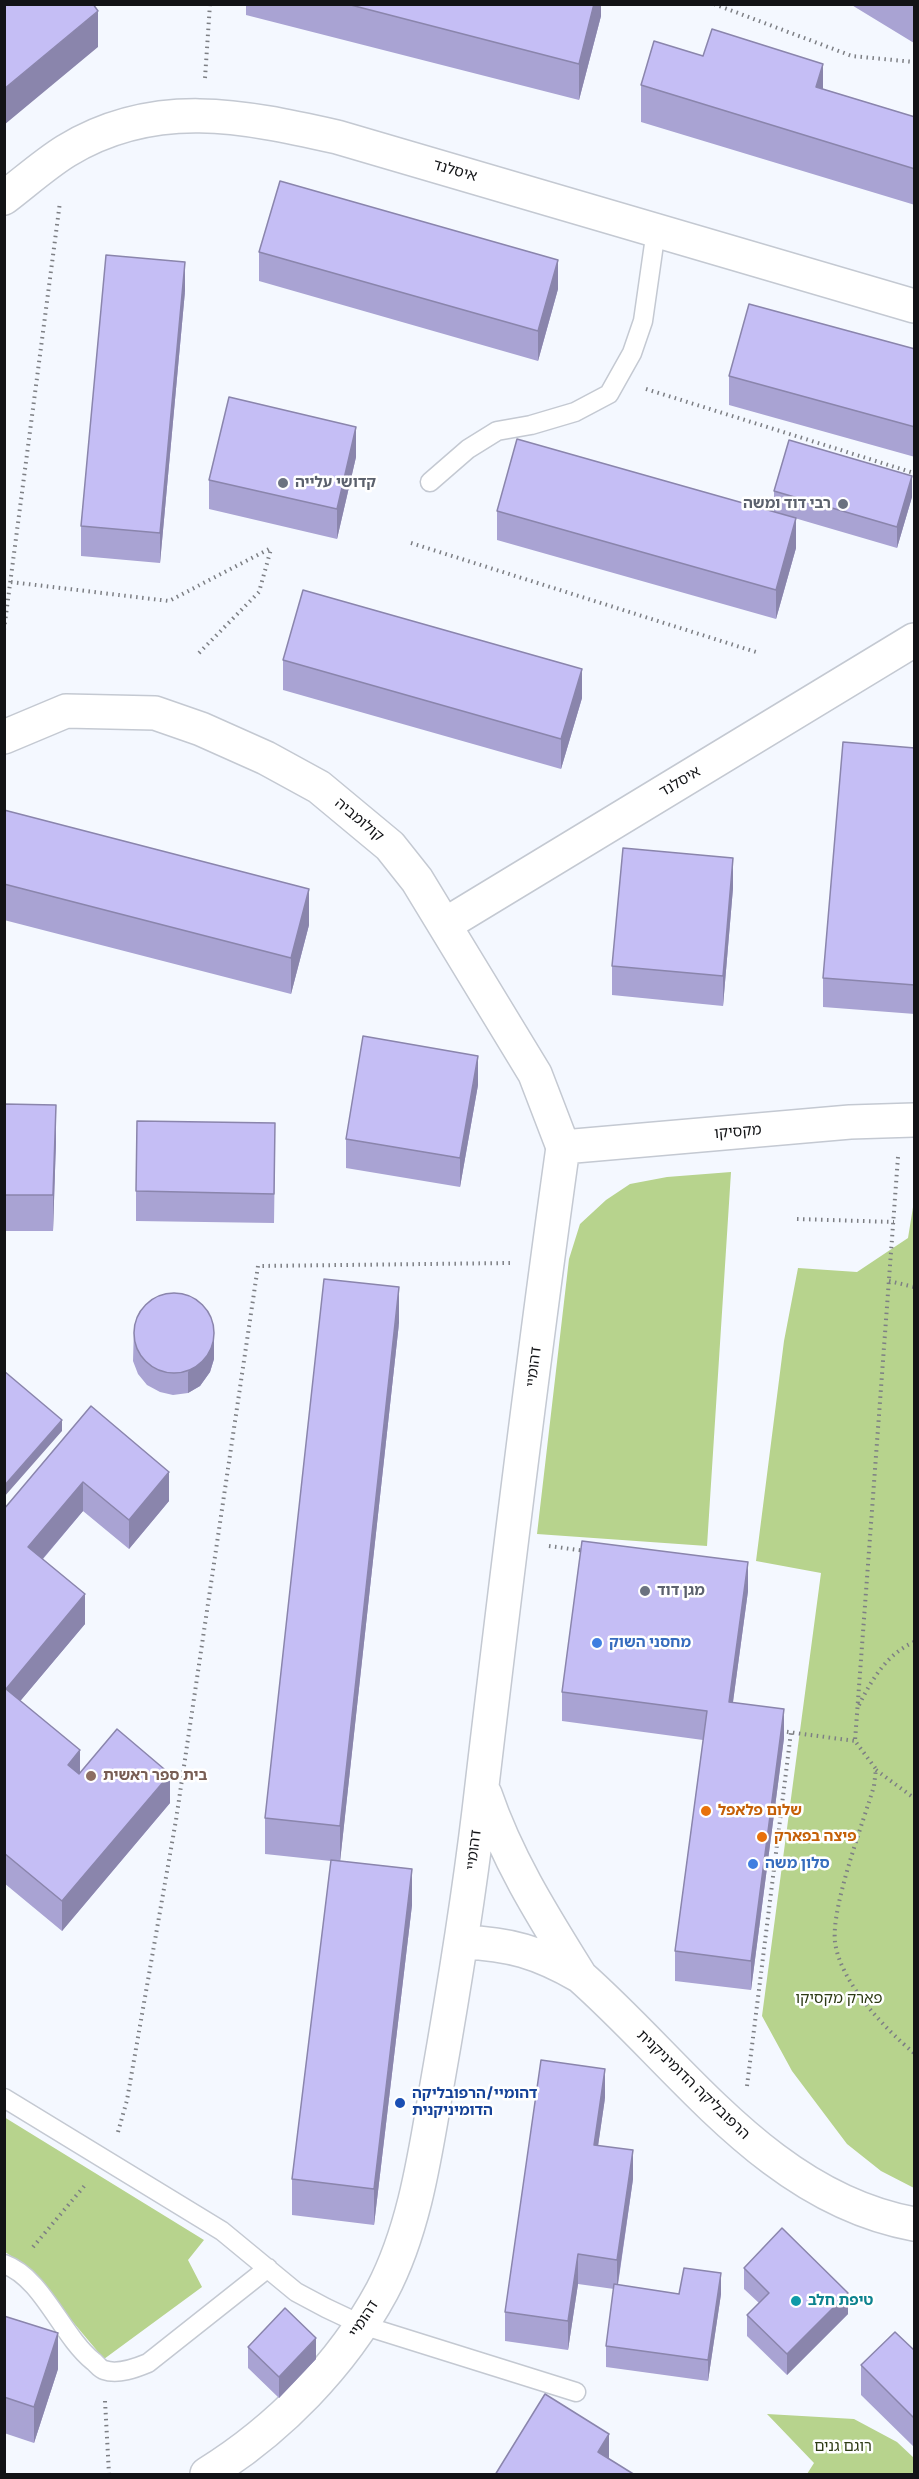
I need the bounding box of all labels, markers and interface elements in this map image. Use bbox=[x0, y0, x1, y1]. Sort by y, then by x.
street label: איסלנד bbox=[431, 156, 479, 186]
place label: קדושי עלייה bbox=[295, 474, 376, 492]
marker: קדושי עלייה bbox=[276, 476, 290, 490]
place label: רבי דוד ומשה bbox=[743, 495, 831, 513]
marker: רבי דוד ומשה bbox=[836, 497, 850, 511]
street label: איסלנד bbox=[656, 763, 704, 801]
street label: קולומביה bbox=[331, 794, 387, 846]
street label: מקסיקו bbox=[714, 1121, 762, 1143]
street label: דהומיי bbox=[523, 1346, 545, 1388]
place label: מגן דוד bbox=[657, 1582, 705, 1600]
marker: מגן דוד bbox=[638, 1584, 652, 1598]
place label: מחסני השוק bbox=[609, 1634, 691, 1652]
marker: מחסני השוק bbox=[590, 1636, 604, 1650]
place label: בית ספר ראשית bbox=[103, 1767, 207, 1785]
marker: בית ספר ראשית bbox=[84, 1769, 98, 1783]
place label: שלום פלאפל bbox=[718, 1802, 802, 1820]
marker: שלום פלאפל bbox=[699, 1804, 713, 1818]
place label: פיצה בפארק bbox=[774, 1828, 857, 1846]
street label: דהומיי bbox=[463, 1829, 485, 1871]
marker: פיצה בפארק bbox=[755, 1830, 769, 1844]
place label: סלון משה bbox=[765, 1855, 830, 1873]
marker: סלון משה bbox=[746, 1857, 760, 1871]
park label: פארק מקסיקו bbox=[795, 1990, 883, 2008]
street label: הרפובליקה הדומיניקנית bbox=[633, 2027, 753, 2143]
place label: דהומיי/הרפובליקה הדומיניקנית bbox=[412, 2085, 537, 2120]
marker: דהומיי/הרפובליקה הדומיניקנית bbox=[393, 2096, 407, 2110]
place label: טיפת חלב bbox=[808, 2292, 873, 2310]
marker: טיפת חלב bbox=[789, 2294, 803, 2308]
street label: דהומיי bbox=[345, 2297, 383, 2341]
park label: רוגם גנים bbox=[814, 2438, 872, 2456]

